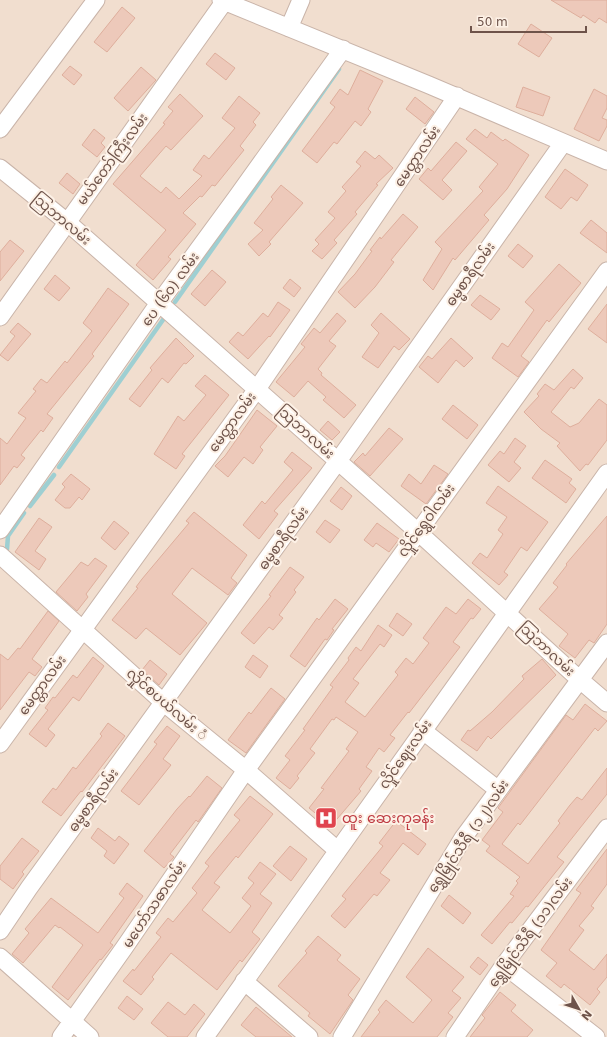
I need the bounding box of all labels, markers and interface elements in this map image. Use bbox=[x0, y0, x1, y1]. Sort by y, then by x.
scale bar bbox=[471, 8, 586, 34]
text: 50 m bbox=[477, 15, 508, 29]
street label: မယ်တော်ကြီးလမ်း bbox=[72, 109, 154, 210]
street label: မေတ္တာလမ်း bbox=[389, 121, 447, 192]
street label: သြဘာလမ်း bbox=[27, 188, 96, 251]
street label: ဓမ္မစာရီလမ်း bbox=[440, 238, 501, 312]
street label: ပေ (၆၀) လမ်း bbox=[136, 248, 202, 329]
street label: မေတ္တာလမ်း bbox=[203, 388, 262, 457]
street label: သြဘာလမ်း bbox=[272, 401, 339, 465]
street label: လှိုင်ရွှေဝါလမ်း bbox=[393, 479, 461, 562]
street label: ဓမ္မစာရီလမ်း bbox=[253, 502, 315, 575]
street label: သြဘာလမ်း bbox=[513, 617, 580, 682]
street label: မေတ္တာလမ်း bbox=[13, 651, 72, 720]
street label: လှိုင်စပယ်လမ်း ံ bbox=[121, 663, 212, 746]
street label: လှိုင်ဈေးလမ်း bbox=[374, 715, 438, 794]
street label: ဓမ္မစာရီလမ်း bbox=[63, 764, 125, 837]
street label: ရွှေမြိုင်သီရီ (၁၂)လမ်း bbox=[423, 775, 515, 898]
hospital icon: ထူး ဆေးကုခန်း bbox=[313, 805, 339, 831]
place label: ထူး ဆေးကုခန်း bbox=[342, 808, 434, 830]
street label: မဟော်သဓာလမ်း bbox=[117, 856, 189, 951]
street label: ရွှေမြိုင်သီရီ (၁၁)လမ်း bbox=[483, 873, 579, 992]
north arrow bbox=[559, 989, 599, 1029]
text: N bbox=[578, 1007, 594, 1023]

